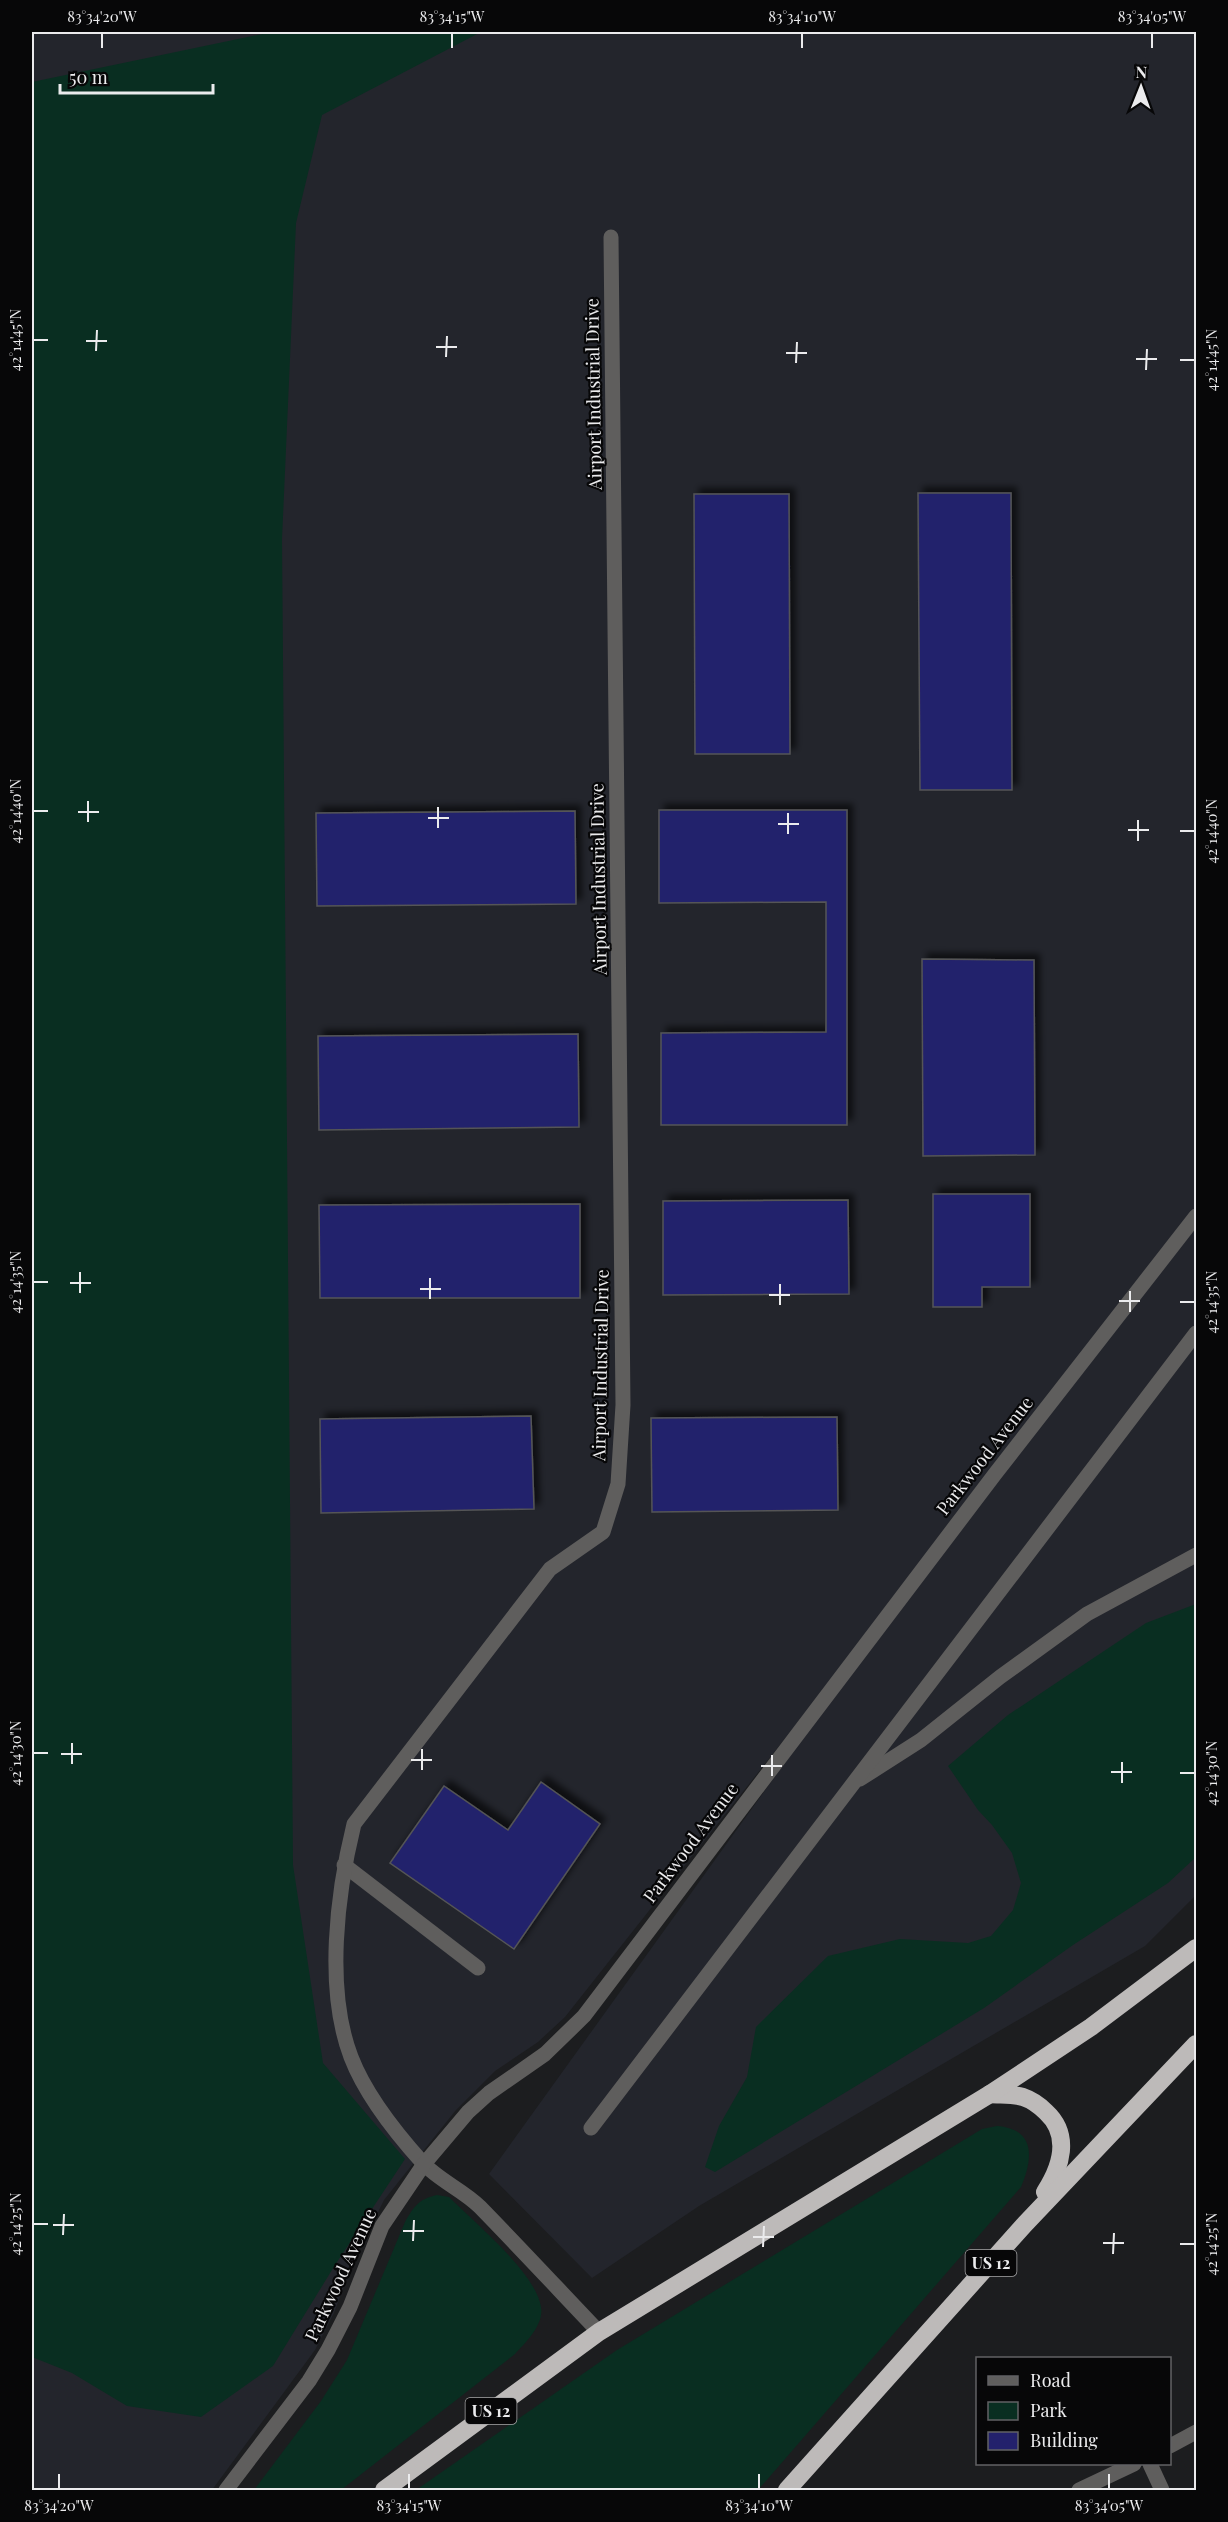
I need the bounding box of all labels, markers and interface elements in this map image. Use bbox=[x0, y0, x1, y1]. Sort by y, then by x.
text: 83°34'20"W bbox=[67, 6, 137, 26]
text: 83°34'15"W bbox=[420, 6, 485, 26]
text: 83°34'10"W bbox=[768, 6, 836, 26]
text: 83°34'05"W bbox=[1118, 6, 1187, 26]
scale bar bbox=[60, 57, 213, 95]
north arrow bbox=[1111, 57, 1171, 117]
text: N bbox=[1135, 61, 1148, 82]
text: 50 m bbox=[69, 65, 108, 89]
street label: Airport Industrial Drive bbox=[579, 298, 607, 491]
text: 42°14'45"N bbox=[5, 308, 25, 371]
text: 42°14'45"N bbox=[1201, 328, 1221, 391]
text: 42°14'40"N bbox=[5, 778, 25, 843]
street label: Airport Industrial Drive bbox=[584, 783, 612, 976]
text: 42°14'40"N bbox=[1201, 798, 1221, 863]
text: 42°14'35"N bbox=[5, 1250, 25, 1313]
street label: Airport Industrial Drive bbox=[586, 1269, 614, 1462]
text: 42°14'35"N bbox=[1201, 1270, 1221, 1333]
street label: Parkwood Avenue bbox=[930, 1391, 1038, 1520]
text: 42°14'30"N bbox=[5, 1720, 25, 1786]
text: 42°14'30"N bbox=[1201, 1740, 1221, 1806]
street label: Parkwood Avenue bbox=[637, 1778, 743, 1907]
text: 42°14'25"N bbox=[5, 2192, 25, 2256]
street label: Parkwood Avenue bbox=[299, 2204, 381, 2345]
text: 42°14'25"N bbox=[1201, 2212, 1221, 2276]
road number: US 12 bbox=[966, 2250, 1016, 2276]
legend bbox=[976, 2357, 1171, 2465]
text: Road bbox=[1030, 2368, 1071, 2392]
road number: US 12 bbox=[466, 2398, 516, 2424]
text: Park bbox=[1030, 2398, 1067, 2422]
text: Building bbox=[1030, 2428, 1098, 2452]
text: 83°34'20"W bbox=[24, 2495, 94, 2515]
text: 83°34'15"W bbox=[377, 2495, 442, 2515]
text: 83°34'10"W bbox=[725, 2495, 793, 2515]
text: 83°34'05"W bbox=[1075, 2495, 1144, 2515]

